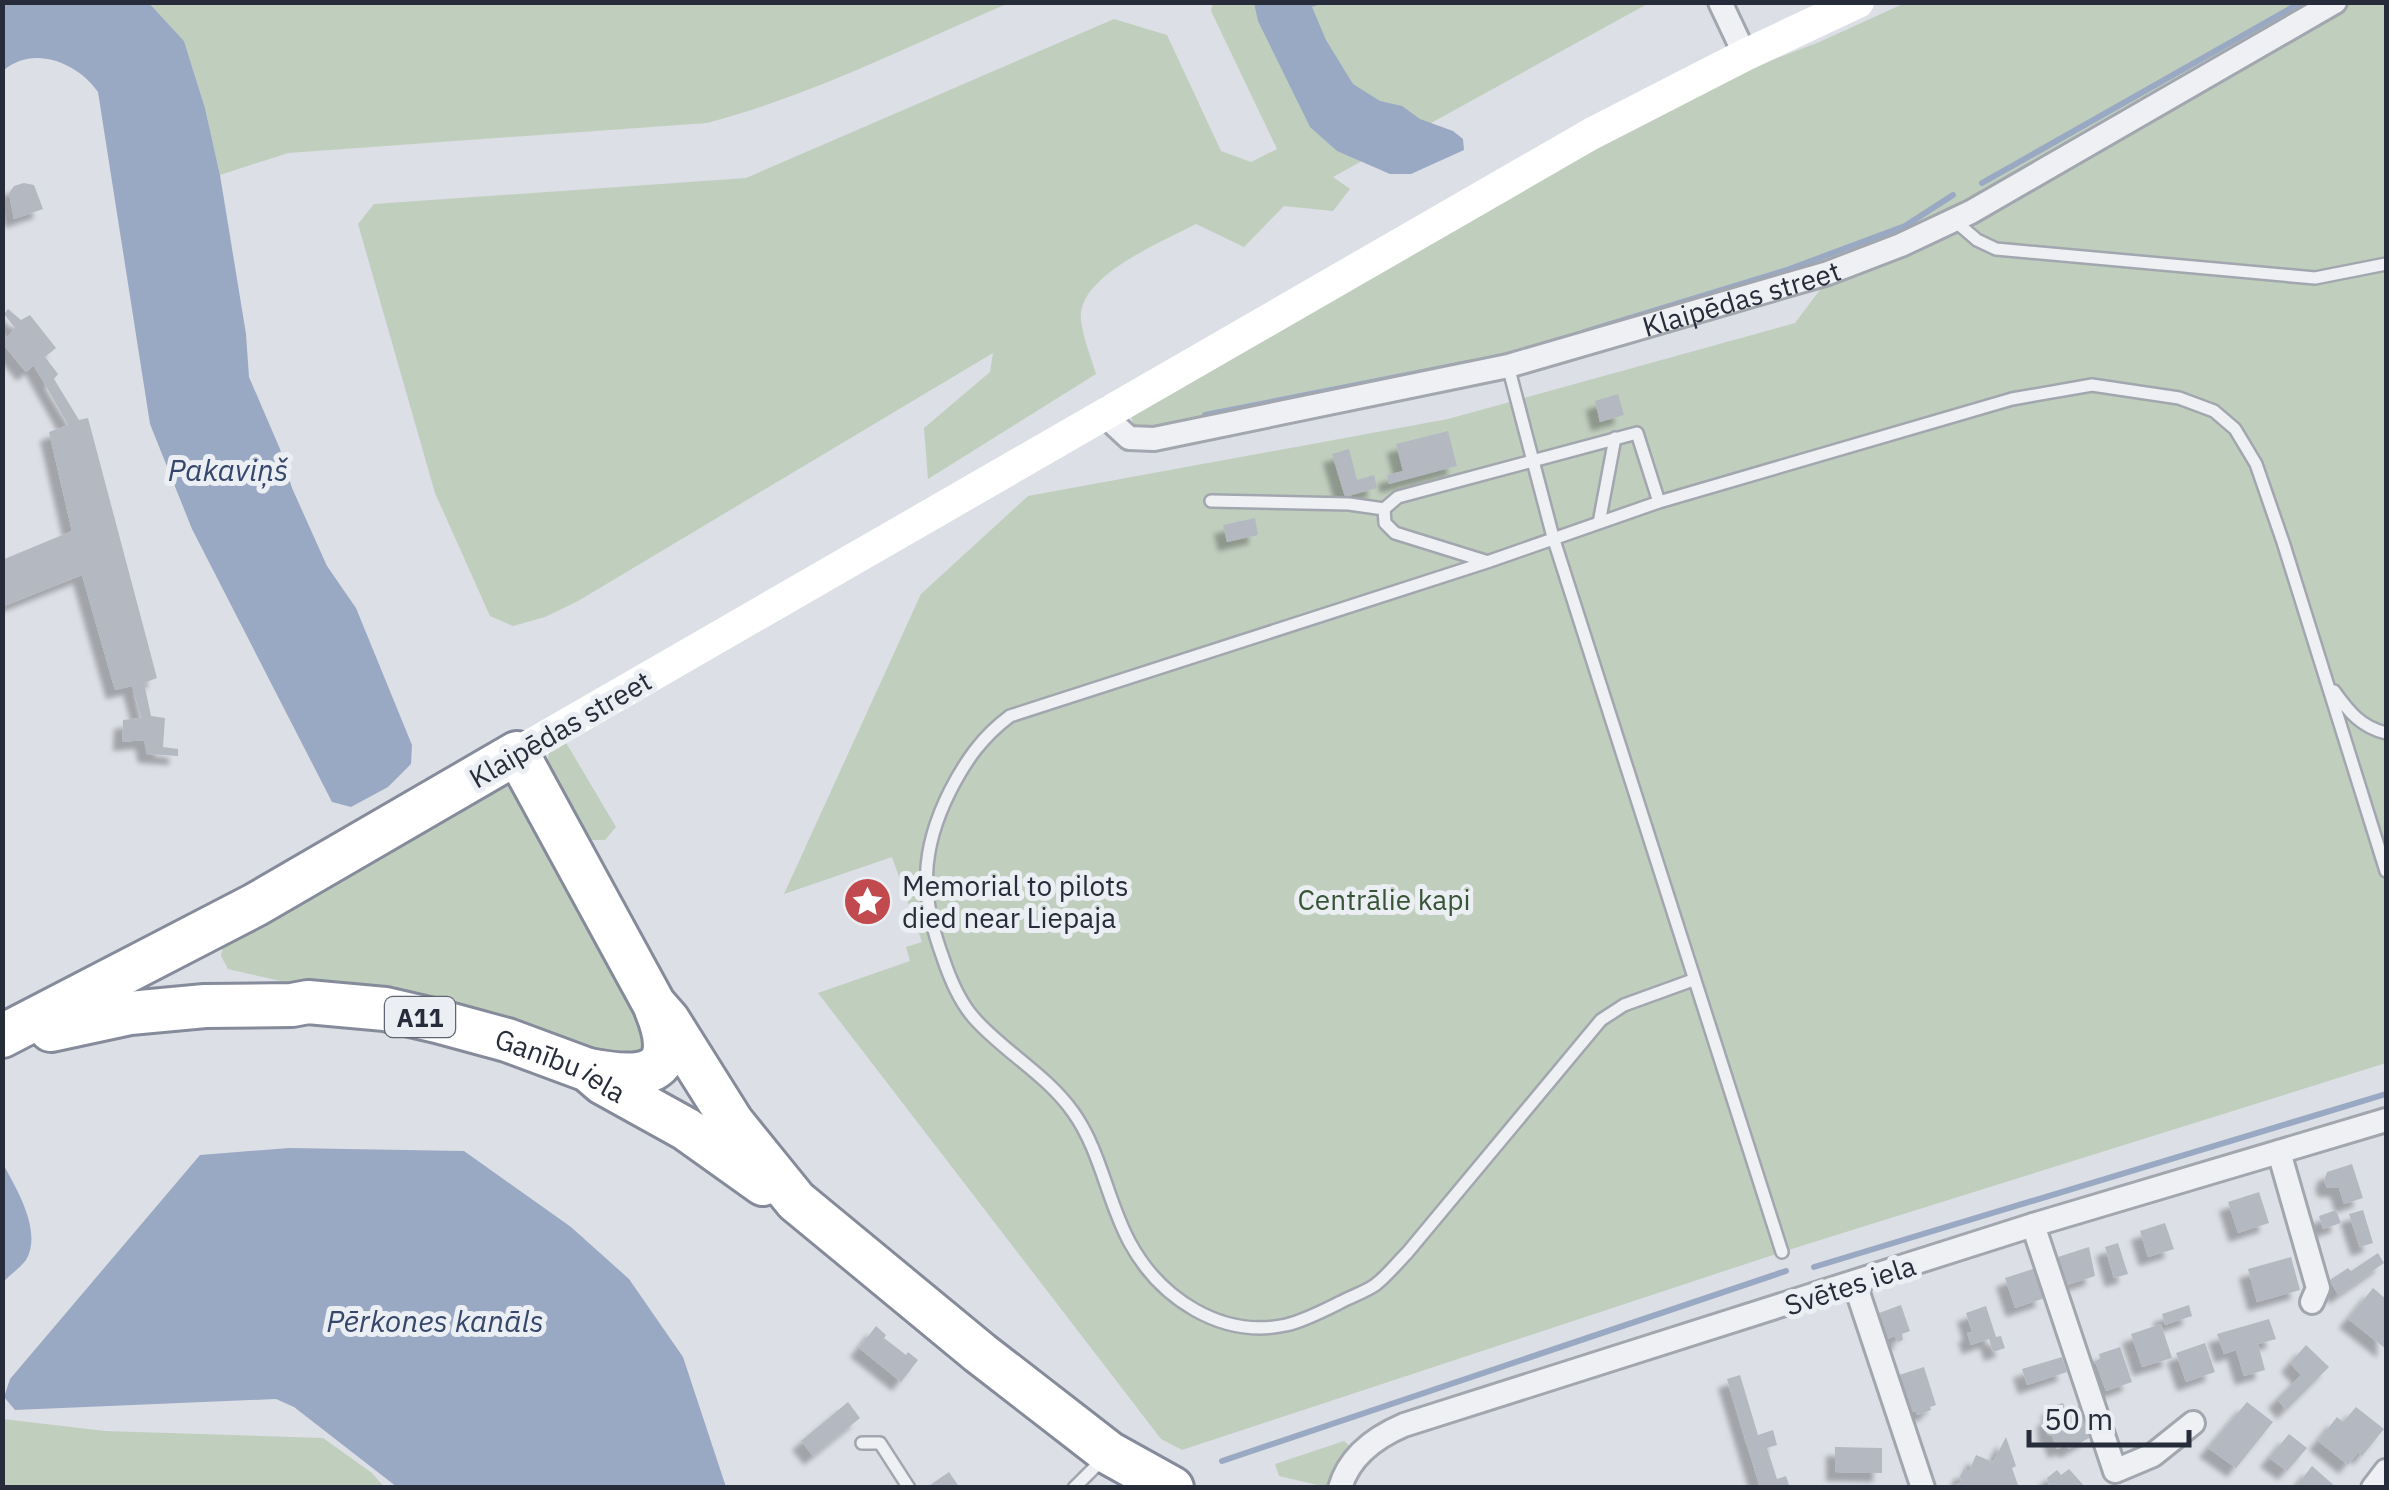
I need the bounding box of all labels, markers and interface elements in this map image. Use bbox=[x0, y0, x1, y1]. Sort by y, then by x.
street label: Klaipēdas street bbox=[1638, 252, 1845, 345]
water label: Pakaviņš bbox=[168, 450, 289, 489]
street label: Klaipēdas street bbox=[462, 662, 658, 796]
place label: Memorial to pilots died near Liepaja bbox=[902, 867, 1129, 936]
place icon: Memorial to pilots died near Liepaja bbox=[841, 875, 893, 927]
park label: Centrālie kapi bbox=[1297, 881, 1471, 918]
road number: A11 bbox=[385, 997, 455, 1037]
street label: Ganību iela bbox=[491, 1019, 633, 1111]
street label: Svētes iela bbox=[1780, 1246, 1920, 1324]
water label: Pērkones kanāls bbox=[326, 1301, 544, 1340]
scale bar bbox=[2029, 1385, 2189, 1447]
text: 50 m bbox=[2044, 1399, 2113, 1438]

